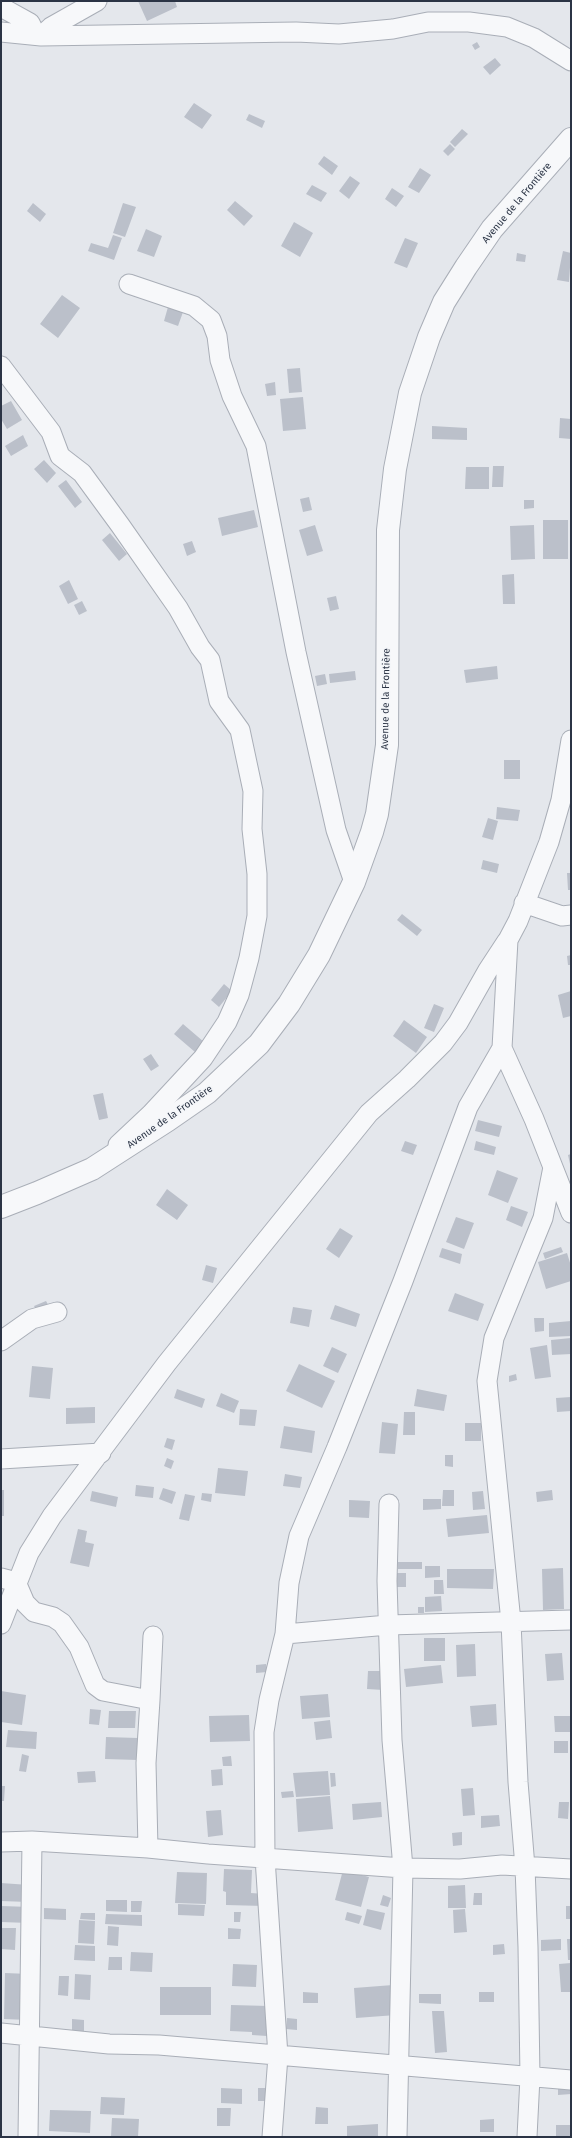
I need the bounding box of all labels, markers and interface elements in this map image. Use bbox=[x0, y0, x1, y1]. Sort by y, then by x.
street label: Avenue de la Frontière bbox=[480, 160, 554, 246]
street label: Avenue de la Frontière bbox=[379, 648, 393, 750]
street label: Avenue de la Frontière bbox=[125, 1083, 215, 1151]

